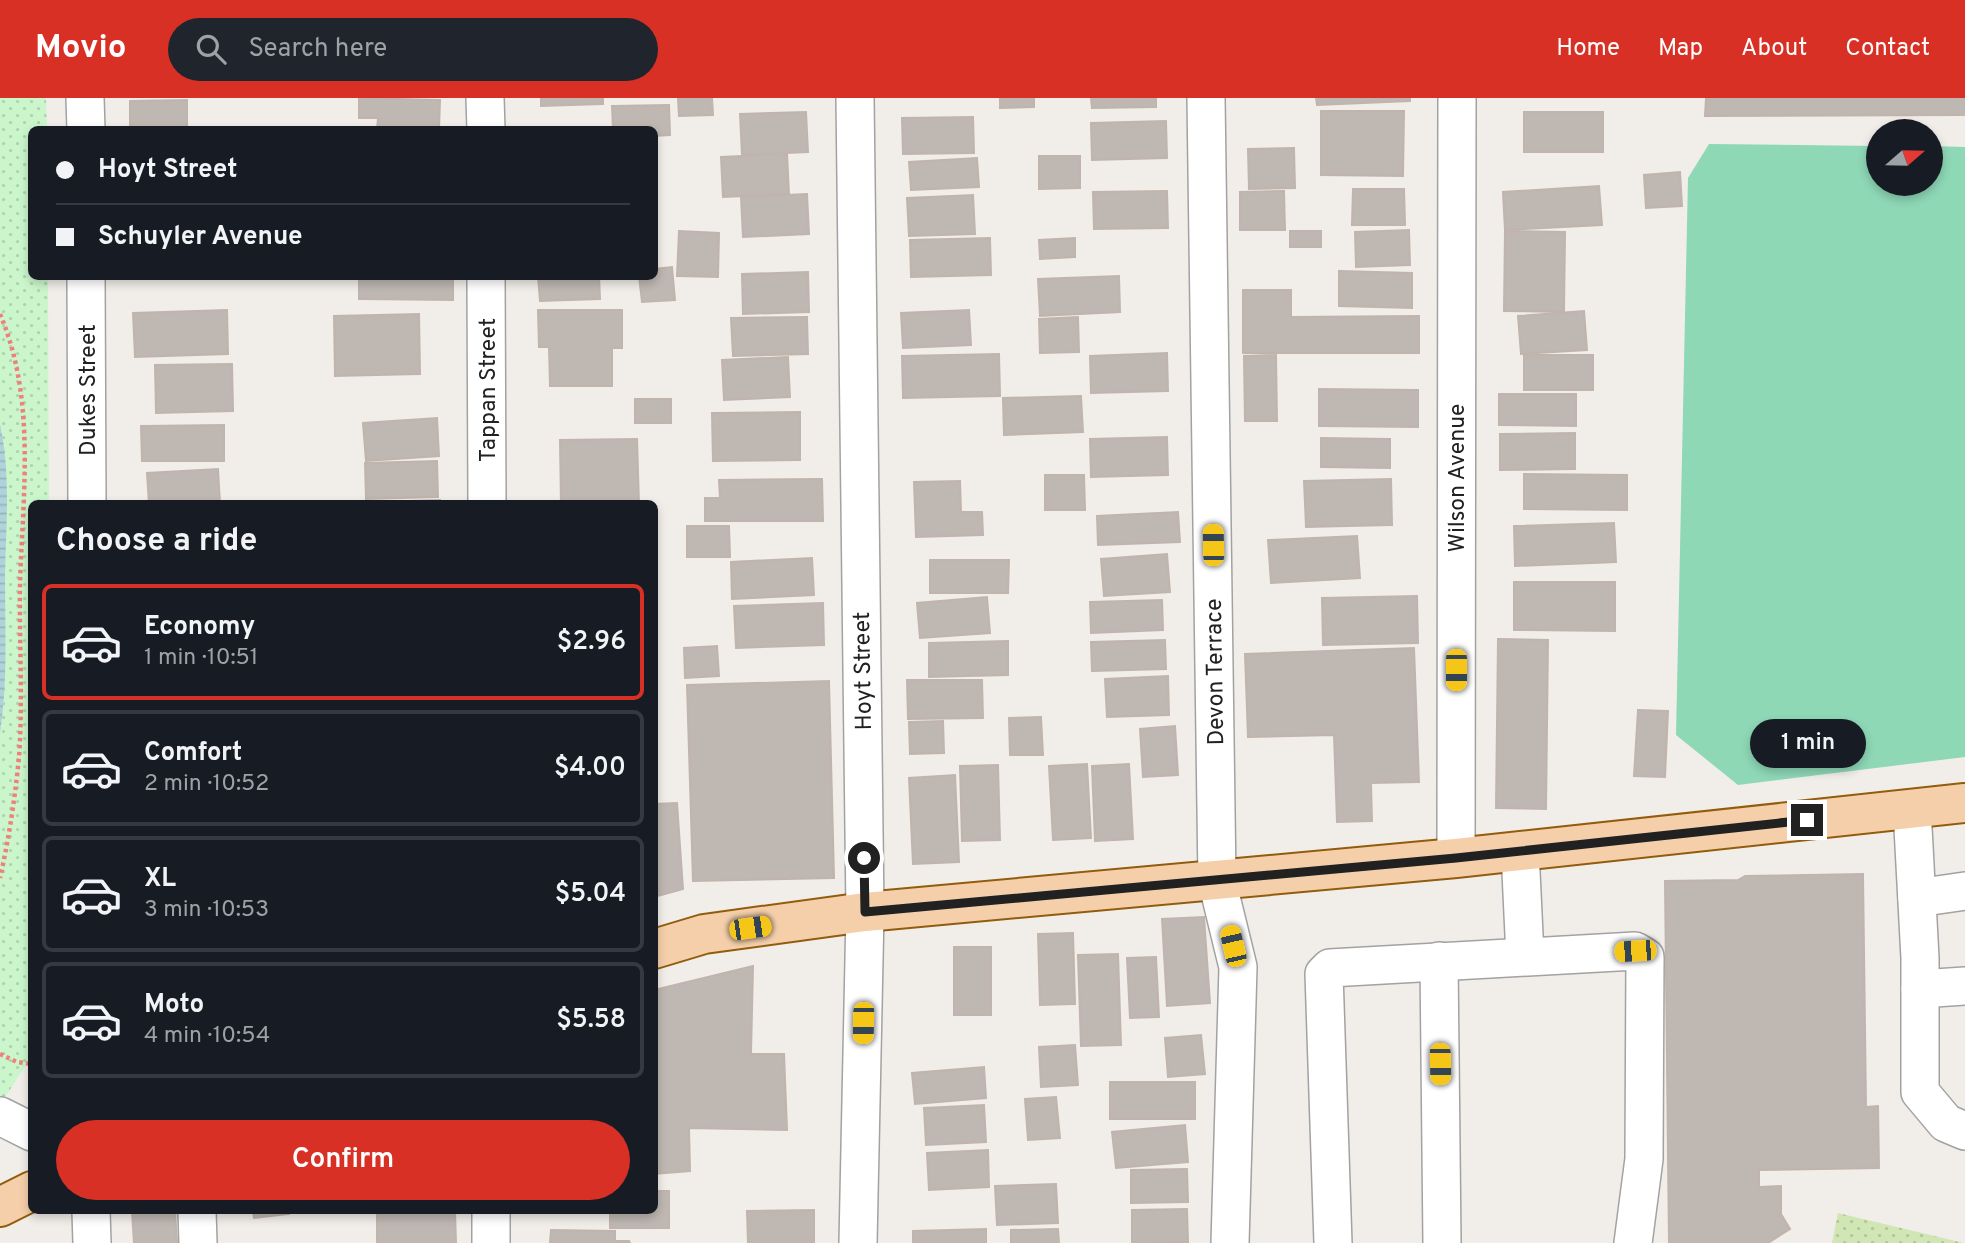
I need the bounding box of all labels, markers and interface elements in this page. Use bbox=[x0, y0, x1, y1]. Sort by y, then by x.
search box bbox=[168, 18, 658, 81]
text: Movio bbox=[35, 28, 126, 70]
icon: search bbox=[192, 30, 230, 68]
text: Search here bbox=[248, 33, 387, 66]
text: Home bbox=[1556, 34, 1620, 64]
text: Map bbox=[1658, 34, 1703, 64]
text: About bbox=[1741, 34, 1807, 64]
text: Contact bbox=[1845, 34, 1930, 64]
north arrow bbox=[1866, 119, 1942, 196]
map controls bbox=[1866, 119, 1943, 196]
text: Hoyt Street bbox=[98, 154, 237, 187]
text: Schuyler Avenue bbox=[98, 221, 303, 254]
street label: Tappan Street bbox=[475, 318, 504, 462]
street label: Dukes Street bbox=[75, 324, 104, 456]
street label: Wilson Avenue bbox=[1444, 404, 1473, 552]
text: Choose a ride bbox=[56, 522, 257, 562]
car bbox=[1203, 524, 1224, 566]
street label: Devon Terrace bbox=[1201, 598, 1232, 746]
icon: car bbox=[60, 611, 123, 674]
text: Economy bbox=[144, 611, 255, 644]
street label: Hoyt Street bbox=[849, 611, 880, 731]
text: $2.96 bbox=[557, 626, 626, 659]
text: 1 min · 10:51 bbox=[144, 644, 258, 673]
car bbox=[1446, 649, 1467, 691]
callout: 1 min bbox=[1749, 718, 1865, 768]
text: 1 min bbox=[1781, 729, 1835, 758]
icon: car bbox=[60, 737, 123, 800]
text: Comfort bbox=[144, 737, 242, 770]
text: $4.00 bbox=[554, 752, 626, 785]
text: 2 min · 10:52 bbox=[144, 770, 269, 799]
route end bbox=[1791, 804, 1823, 836]
route start bbox=[848, 842, 880, 874]
icon: car bbox=[60, 863, 123, 926]
text: XL bbox=[144, 863, 176, 896]
text: $5.04 bbox=[555, 878, 626, 911]
text: 3 min · 10:53 bbox=[144, 896, 269, 925]
car bbox=[728, 915, 773, 941]
car bbox=[1219, 923, 1248, 969]
car bbox=[1614, 939, 1657, 963]
icon: car bbox=[60, 989, 123, 1052]
text: Moto bbox=[144, 989, 204, 1022]
car bbox=[853, 1002, 874, 1044]
text: $5.58 bbox=[556, 1004, 626, 1037]
text: 4 min · 10:54 bbox=[144, 1022, 270, 1051]
car bbox=[1430, 1043, 1451, 1085]
button: Confirm bbox=[56, 1120, 630, 1200]

